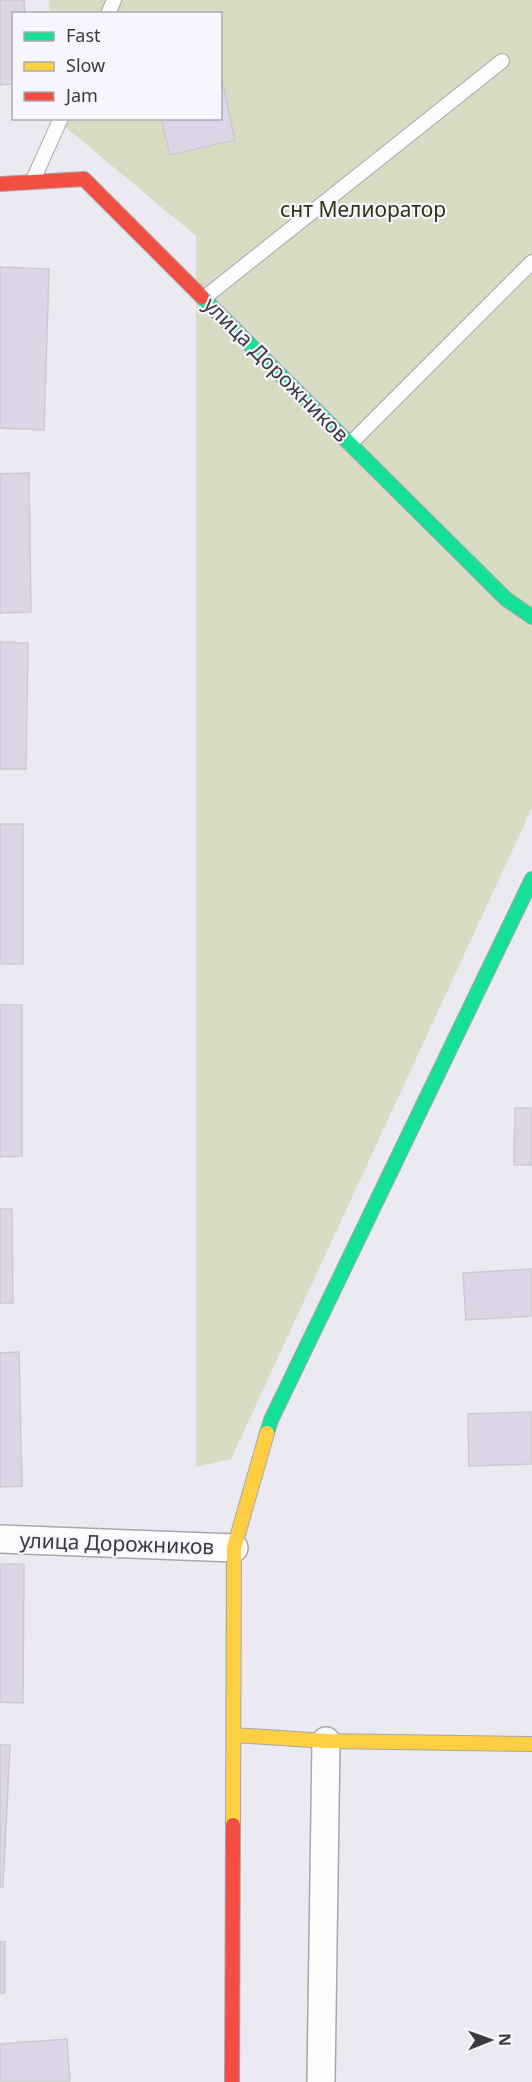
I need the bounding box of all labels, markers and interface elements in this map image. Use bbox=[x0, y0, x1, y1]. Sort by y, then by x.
legend bbox=[12, 12, 222, 120]
text: Fast bbox=[66, 23, 101, 47]
text: Slow bbox=[66, 53, 105, 77]
text: Jam bbox=[64, 83, 98, 107]
park label: снт Мелиоратор bbox=[280, 195, 446, 223]
street label: улица Дорожников bbox=[198, 291, 355, 448]
street label: улица Дорожников bbox=[19, 1526, 215, 1560]
north arrow bbox=[460, 2010, 520, 2070]
text: N bbox=[494, 2033, 516, 2046]

